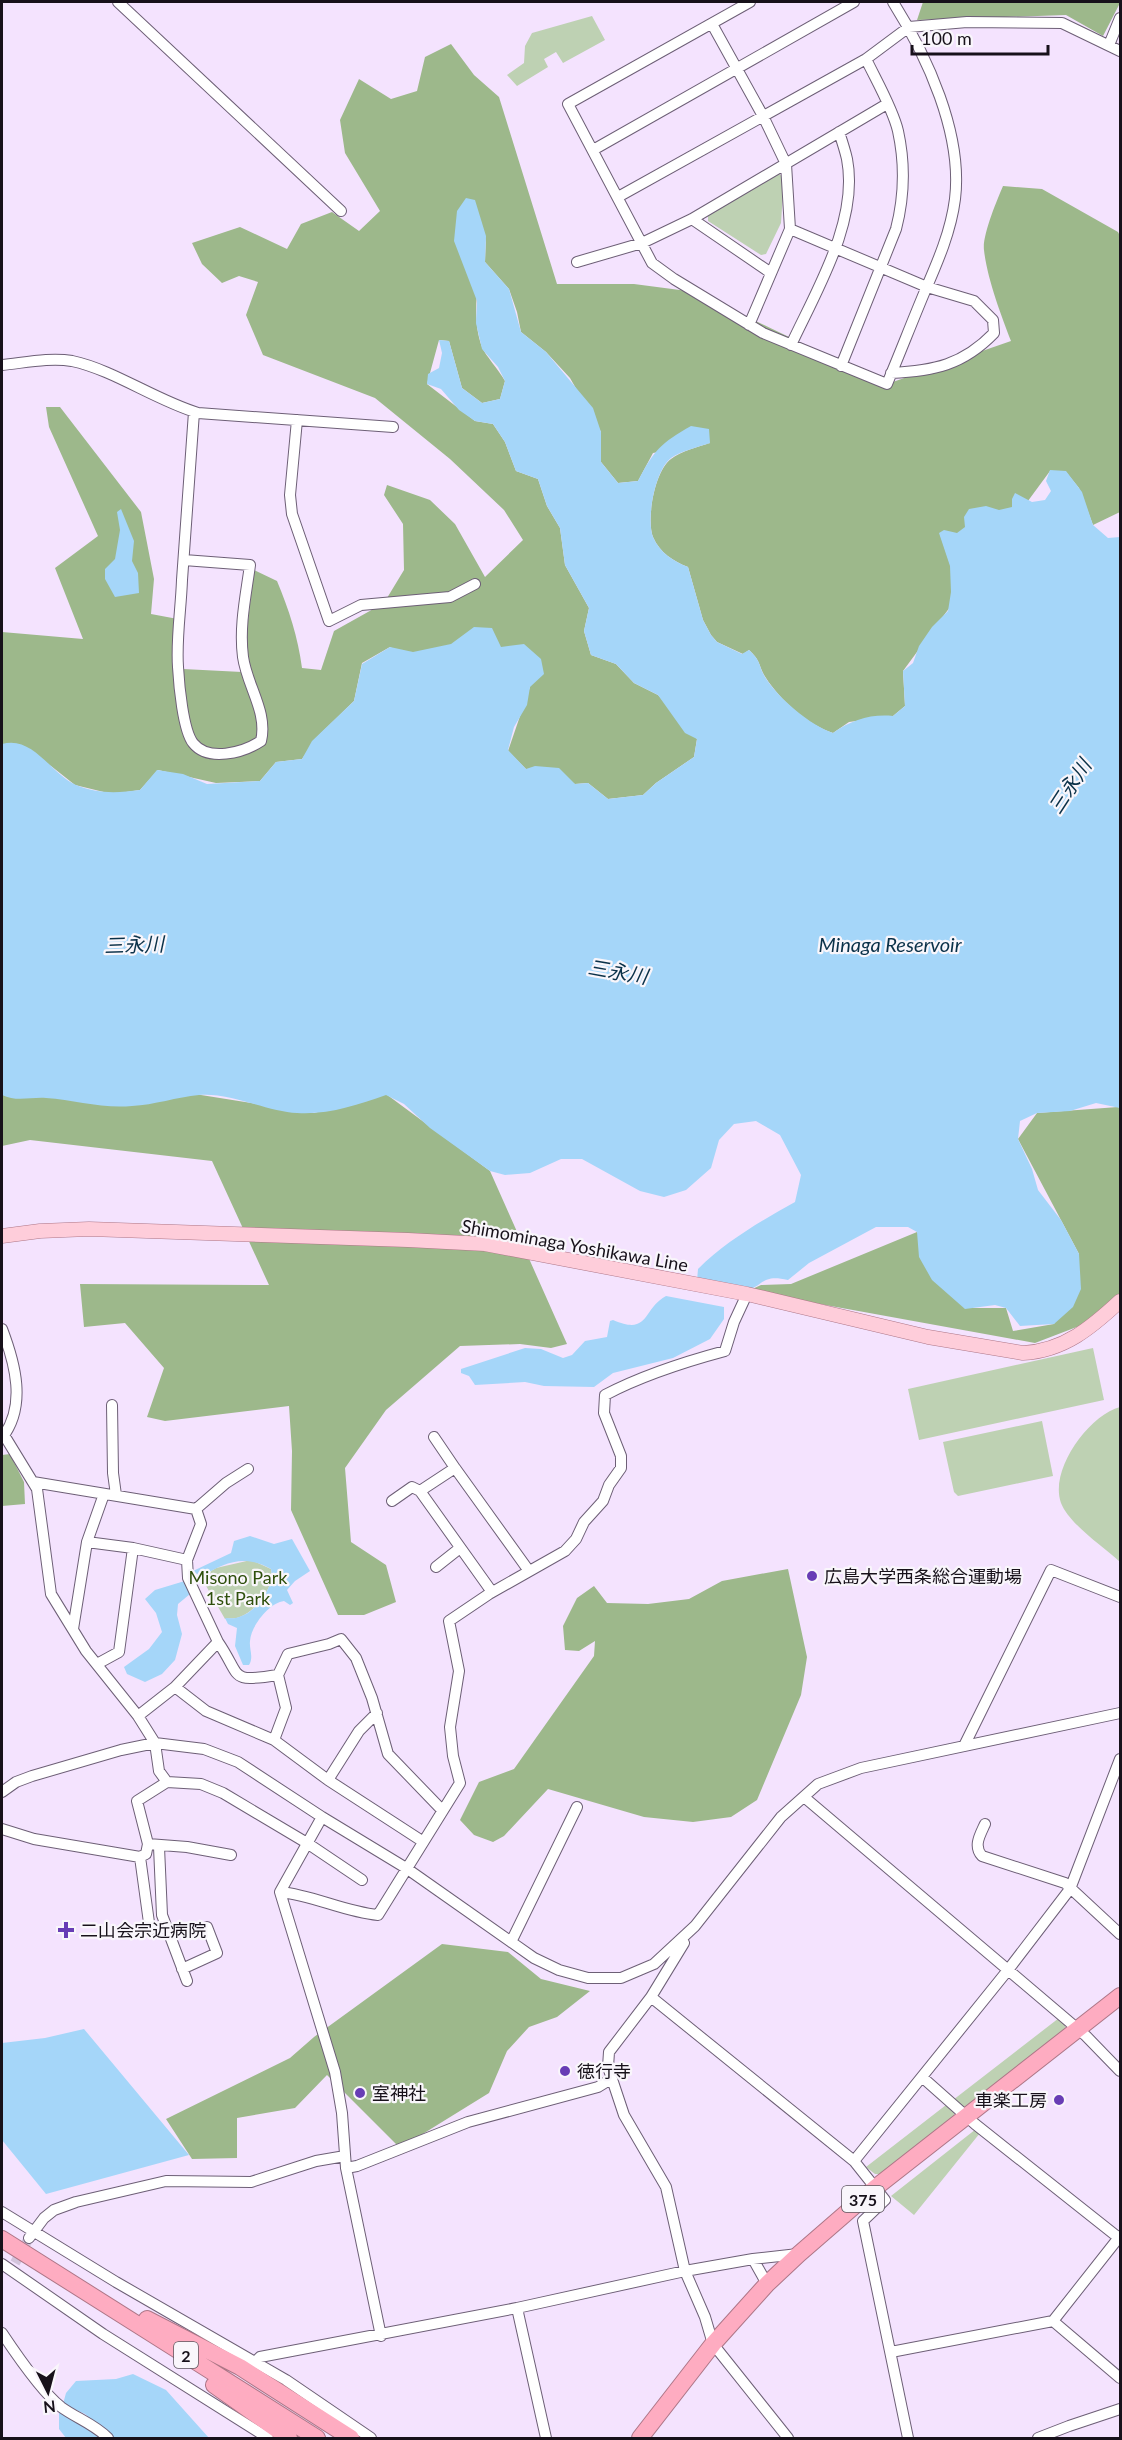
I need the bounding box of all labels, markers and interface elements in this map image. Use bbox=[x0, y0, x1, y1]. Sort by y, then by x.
scale bar bbox=[912, 18, 1048, 56]
text: 100 m bbox=[921, 27, 972, 49]
water label: 三永川 bbox=[1043, 753, 1096, 818]
water label: 三永川 bbox=[104, 931, 166, 957]
water label: Minaga Reservoir bbox=[818, 932, 963, 956]
water label: 三永川 bbox=[586, 954, 652, 988]
street label: Shimominaga Yoshikawa Line bbox=[460, 1214, 690, 1276]
place label: 広島大学西条総合運動場 bbox=[824, 1565, 1022, 1587]
park label: Misono Park 1st Park bbox=[189, 1566, 288, 1609]
marker: 広島大学西条総合運動場 bbox=[805, 1569, 819, 1583]
place label: 二山会宗近病院 bbox=[80, 1919, 206, 1941]
marker: 二山会宗近病院 bbox=[57, 1921, 75, 1939]
place label: 徳行寺 bbox=[577, 2060, 631, 2082]
marker: 徳行寺 bbox=[558, 2064, 572, 2078]
place label: 室神社 bbox=[372, 2082, 426, 2104]
marker: 室神社 bbox=[353, 2086, 367, 2100]
place label: 車楽工房 bbox=[975, 2089, 1047, 2111]
marker: 車楽工房 bbox=[1052, 2093, 1066, 2107]
road number: 375 bbox=[842, 2186, 884, 2212]
road number: 2 bbox=[174, 2342, 198, 2368]
north arrow bbox=[18, 2362, 78, 2422]
text: N bbox=[42, 2397, 57, 2418]

